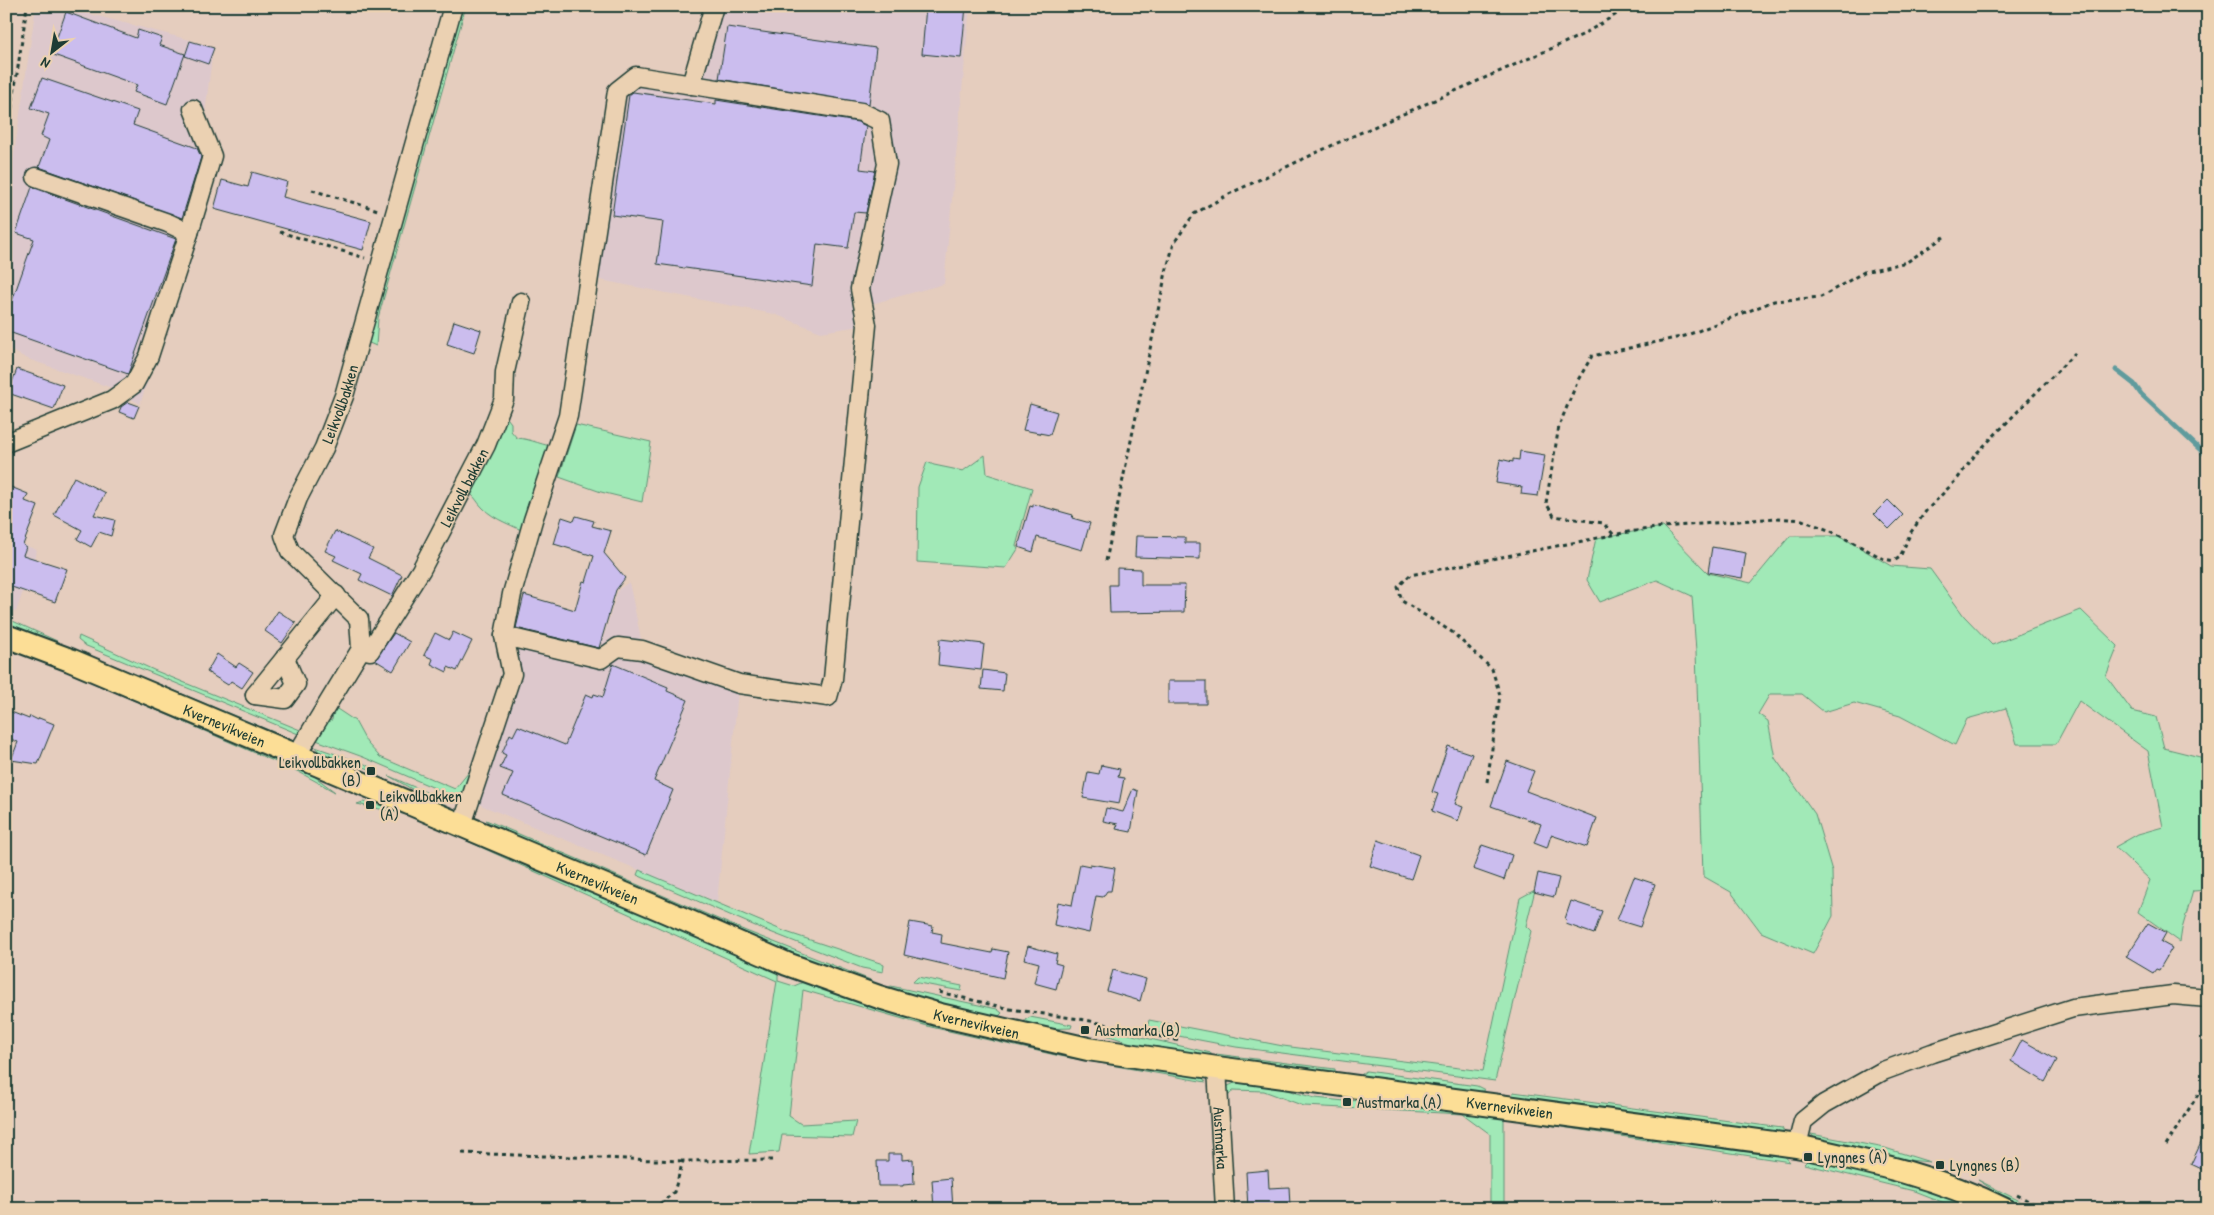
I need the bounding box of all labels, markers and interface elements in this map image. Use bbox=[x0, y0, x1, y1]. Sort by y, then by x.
north arrow bbox=[28, 28, 78, 78]
text: N bbox=[36, 53, 53, 74]
street label: Leikvollbakken bbox=[316, 362, 363, 447]
street label: Leikvoll bakken bbox=[434, 444, 493, 531]
street label: Kvernevikveien bbox=[180, 698, 269, 752]
place label: Leikvollbakken (B) bbox=[279, 751, 361, 791]
marker: Leikvollbakken (B) bbox=[365, 765, 377, 777]
place label: Leikvollbakken (A) bbox=[380, 785, 462, 825]
marker: Leikvollbakken (A) bbox=[364, 799, 376, 811]
street label: Kvernevikveien bbox=[553, 855, 642, 910]
street label: Kvernevikveien bbox=[931, 1003, 1022, 1044]
place label: Austmarka (B) bbox=[1095, 1019, 1180, 1041]
marker: Austmarka (B) bbox=[1079, 1024, 1091, 1036]
place label: Austmarka (A) bbox=[1357, 1091, 1442, 1113]
street label: Kvernevikveien bbox=[1465, 1091, 1554, 1124]
marker: Austmarka (A) bbox=[1341, 1096, 1353, 1108]
street label: Austmarka bbox=[1208, 1106, 1234, 1170]
place label: Lyngnes (A) bbox=[1818, 1146, 1888, 1168]
marker: Lyngnes (A) bbox=[1802, 1151, 1814, 1163]
place label: Lyngnes (B) bbox=[1950, 1154, 2020, 1176]
marker: Lyngnes (B) bbox=[1934, 1159, 1946, 1171]

